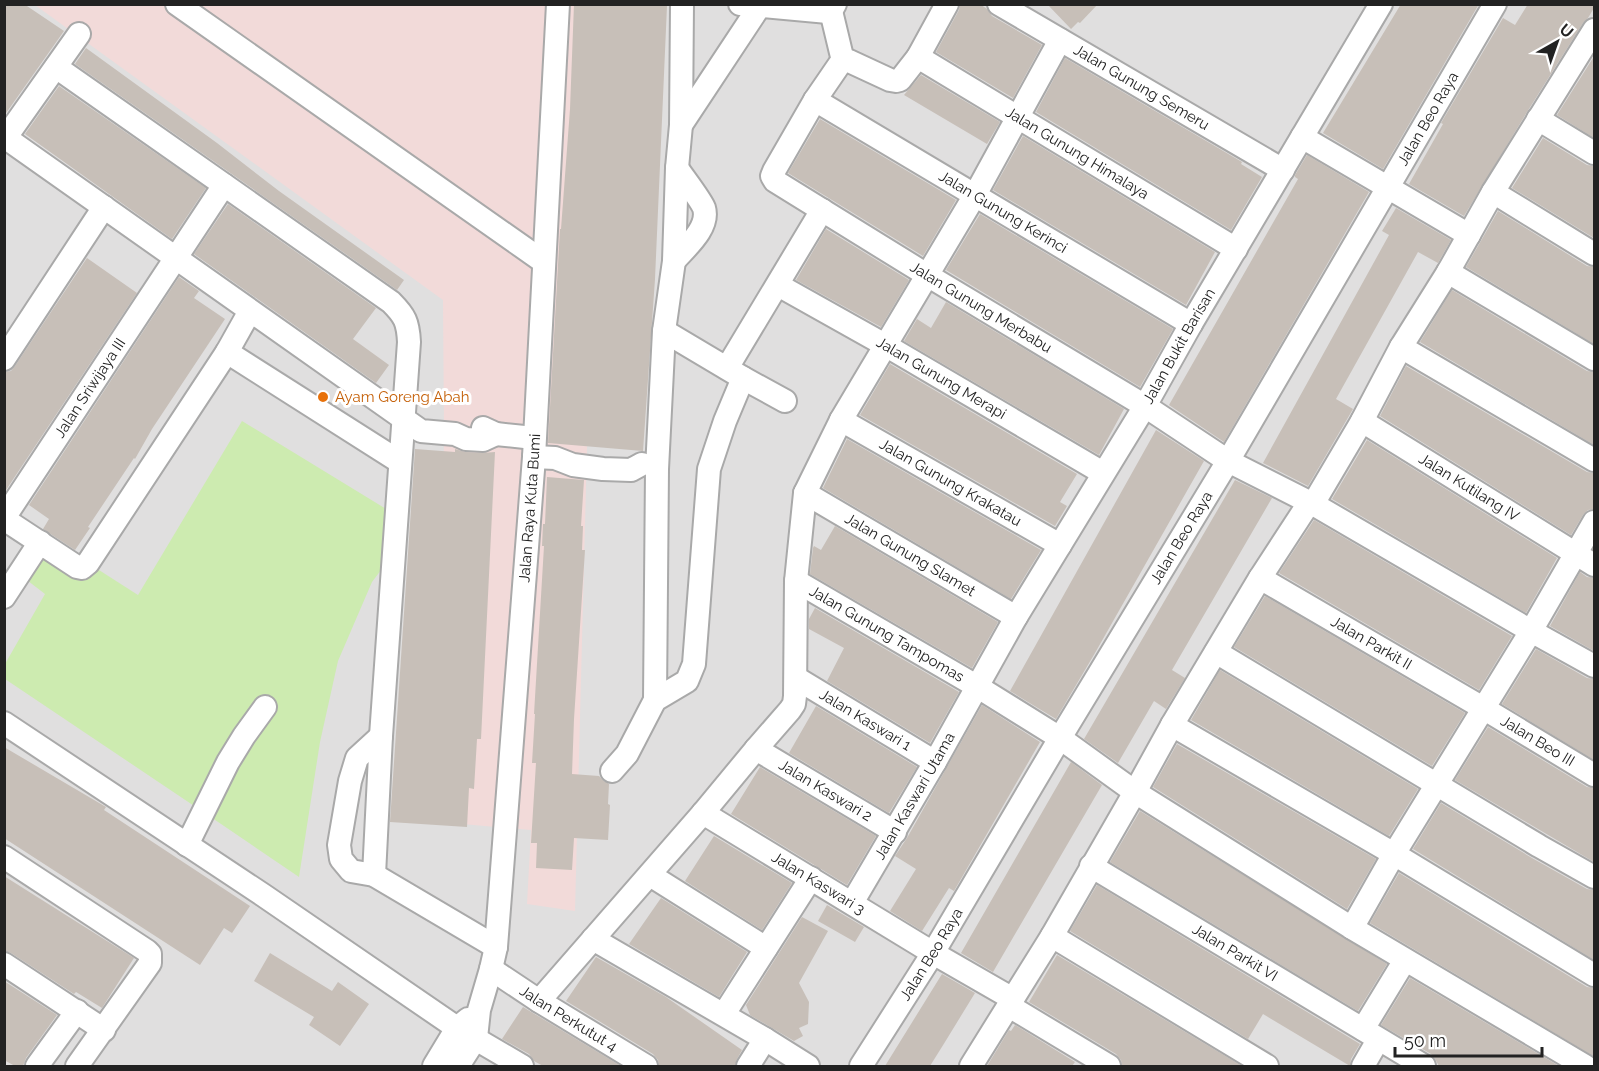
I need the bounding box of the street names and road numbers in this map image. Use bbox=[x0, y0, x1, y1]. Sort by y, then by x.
street label: Jalan Gunung Semeru bbox=[1070, 41, 1213, 134]
street label: Jalan Beo Raya bbox=[1394, 69, 1462, 169]
street label: Jalan Gunung Himalaya bbox=[1002, 103, 1152, 203]
street label: Jalan Gunung Kerinci bbox=[936, 167, 1071, 257]
street label: Jalan Gunung Merbabu bbox=[907, 258, 1055, 357]
street label: Jalan Bukit Barisan bbox=[1139, 285, 1219, 407]
street label: Jalan Gunung Merapi bbox=[873, 333, 1009, 423]
street label: Jalan Sriwijaya III bbox=[51, 335, 129, 441]
street label: Jalan Raya Kuta Bumi bbox=[515, 433, 544, 583]
street label: Jalan Gunung Krakatau bbox=[876, 435, 1025, 530]
street label: Jalan Kutilang IV bbox=[1416, 450, 1523, 525]
street label: Jalan Beo Raya bbox=[1146, 488, 1217, 587]
street label: Jalan Gunung Slamet bbox=[842, 509, 979, 600]
street label: Jalan Gunung Tampomas bbox=[806, 582, 967, 686]
street label: Jalan Parkit II bbox=[1328, 612, 1415, 674]
street label: Jalan Kaswari 1 bbox=[816, 685, 915, 755]
street label: Jalan Beo III bbox=[1498, 712, 1578, 770]
street label: Jalan Kaswari Utama bbox=[871, 729, 959, 863]
street label: Jalan Kaswari 2 bbox=[776, 756, 876, 825]
street label: Jalan Kaswari 3 bbox=[768, 848, 868, 918]
street label: Jalan Beo Raya bbox=[896, 905, 967, 1004]
street label: Jalan Parkit VI bbox=[1189, 920, 1281, 985]
street label: Jalan Perkutut 4 bbox=[516, 982, 621, 1055]

